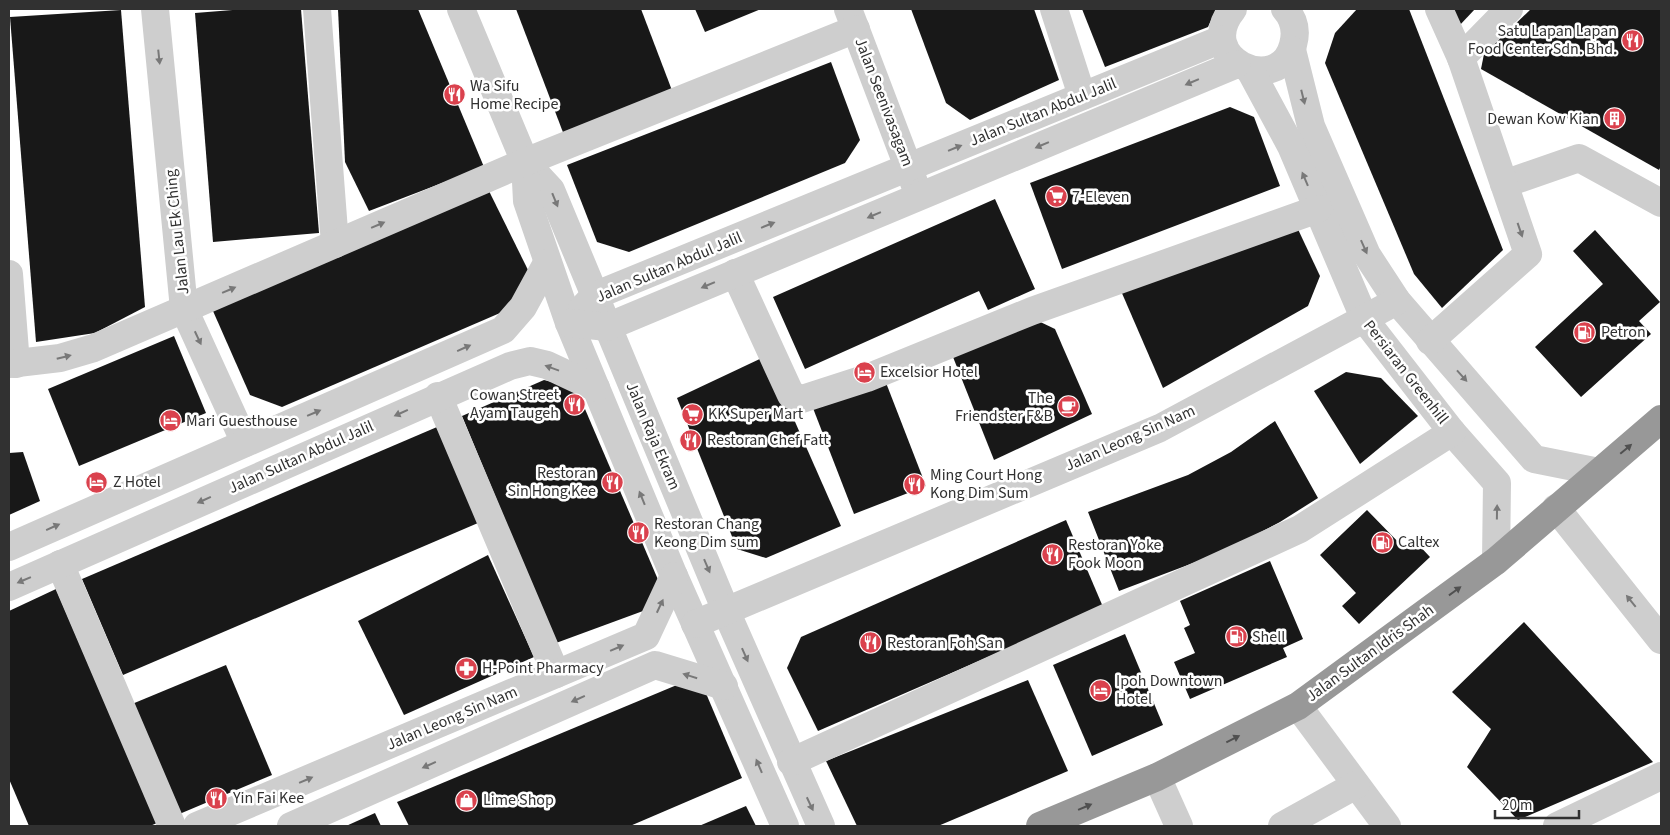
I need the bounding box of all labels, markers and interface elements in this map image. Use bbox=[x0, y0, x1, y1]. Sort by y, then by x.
place label: Satu Lapan Lapan Food Center Sdn. Bhd. bbox=[1468, 20, 1617, 60]
restaurant icon: Satu Lapan Lapan Food Center Sdn. Bhd. bbox=[1621, 28, 1645, 52]
street label: Jalan Seenivasagam bbox=[849, 35, 919, 169]
one-way arrow bbox=[156, 50, 164, 66]
street label: Jalan Sultan Abdul Jalil bbox=[966, 72, 1120, 152]
place label: Wa Sifu Home Recipe bbox=[470, 75, 558, 115]
one-way arrow bbox=[1185, 79, 1199, 87]
restaurant icon: Wa Sifu Home Recipe bbox=[442, 83, 466, 107]
one-way arrow bbox=[1299, 89, 1307, 104]
building icon: Dewan Kow Kian bbox=[1603, 107, 1627, 131]
place label: Dewan Kow Kian bbox=[1487, 108, 1599, 130]
one-way arrow bbox=[1034, 141, 1049, 149]
one-way arrow bbox=[948, 144, 962, 152]
street label: Jalan Lau Ek Ching bbox=[159, 168, 195, 296]
one-way arrow bbox=[1300, 171, 1308, 186]
supermarket icon: 7-Eleven bbox=[1044, 185, 1068, 209]
place label: 7-Eleven bbox=[1072, 186, 1130, 208]
one-way arrow bbox=[551, 193, 559, 207]
one-way arrow bbox=[867, 212, 881, 220]
one-way arrow bbox=[761, 220, 775, 228]
one-way arrow bbox=[371, 221, 385, 229]
one-way arrow bbox=[1516, 223, 1524, 238]
street label: Jalan Sultan Abdul Jalil bbox=[593, 226, 745, 308]
one-way arrow bbox=[1360, 240, 1368, 254]
one-way arrow bbox=[701, 281, 715, 289]
one-way arrow bbox=[222, 285, 236, 293]
street label: Persiaran Greenhill bbox=[1358, 315, 1454, 429]
fuel station icon: Petron bbox=[1573, 320, 1597, 344]
place label: Petron bbox=[1601, 321, 1646, 343]
one-way arrow bbox=[194, 331, 202, 345]
one-way arrow bbox=[457, 344, 471, 352]
one-way arrow bbox=[57, 353, 72, 361]
hotel icon: Excelsior Hotel bbox=[852, 360, 876, 384]
place label: Excelsior Hotel bbox=[880, 361, 978, 383]
one-way arrow bbox=[545, 364, 560, 371]
one-way arrow bbox=[1456, 370, 1467, 383]
street label: Jalan Raja Ekram bbox=[620, 379, 686, 493]
place label: Cowan Street Ayam Taugeh bbox=[470, 384, 560, 424]
place label: The Friendster F&B bbox=[955, 387, 1053, 427]
restaurant icon: Cowan Street Ayam Taugeh bbox=[563, 392, 587, 416]
cafe icon: The Friendster F&B bbox=[1057, 395, 1081, 419]
street label: Jalan Leong Sin Nam bbox=[1062, 399, 1198, 477]
supermarket icon: KK Super Mart bbox=[680, 402, 704, 426]
place label: KK Super Mart bbox=[708, 403, 804, 425]
one-way arrow bbox=[307, 408, 321, 416]
hotel icon: Mari Guesthouse bbox=[158, 409, 182, 433]
one-way arrow bbox=[394, 409, 408, 417]
place label: Mari Guesthouse bbox=[186, 410, 297, 432]
street label: Jalan Sultan Abdul Jalil bbox=[225, 415, 377, 499]
restaurant icon: Restoran Chef Fatt bbox=[679, 428, 703, 452]
place label: Restoran Chef Fatt bbox=[707, 429, 829, 451]
one-way arrow bbox=[1620, 444, 1632, 455]
place label: Restoran Sin Hong Kee bbox=[507, 462, 596, 502]
place label: Ming Court Hong Kong Dim Sum bbox=[930, 464, 1042, 504]
hotel icon: Z Hotel bbox=[85, 470, 109, 494]
restaurant icon: Restoran Sin Hong Kee bbox=[600, 470, 624, 494]
place label: Z Hotel bbox=[113, 471, 161, 493]
restaurant icon: Ming Court Hong Kong Dim Sum bbox=[902, 472, 926, 496]
one-way arrow bbox=[638, 491, 645, 506]
one-way arrow bbox=[197, 496, 212, 505]
one-way arrow bbox=[1493, 504, 1501, 520]
place label: Restoran Chang Keong Dim sum bbox=[654, 513, 759, 553]
restaurant icon: Restoran Chang Keong Dim sum bbox=[626, 521, 650, 545]
one-way arrow bbox=[46, 523, 60, 531]
fuel station icon: Caltex bbox=[1370, 530, 1394, 554]
place label: Caltex bbox=[1398, 531, 1439, 553]
place label: Restoran Yoke Fook Moon bbox=[1068, 534, 1162, 574]
restaurant icon: Restoran Yoke Fook Moon bbox=[1040, 542, 1064, 566]
one-way arrow bbox=[703, 559, 711, 573]
one-way arrow bbox=[17, 577, 31, 585]
one-way arrow bbox=[1448, 586, 1462, 596]
one-way arrow bbox=[1625, 595, 1636, 608]
one-way arrow bbox=[656, 599, 664, 613]
street label: Jalan Sultan Idris Shah bbox=[1302, 599, 1438, 707]
fuel station icon: Shell bbox=[1224, 625, 1248, 649]
place label: Shell bbox=[1252, 626, 1285, 648]
restaurant icon: Restoran Foh San bbox=[859, 631, 883, 655]
place label: Restoran Foh San bbox=[887, 632, 1003, 654]
one-way arrow bbox=[610, 644, 624, 652]
one-way arrow bbox=[741, 648, 749, 663]
pharmacy icon: H-Point Pharmacy bbox=[454, 656, 478, 680]
place label: H-Point Pharmacy bbox=[482, 657, 604, 679]
place label: Ipoh Downtown Hotel bbox=[1116, 670, 1222, 710]
one-way arrow bbox=[682, 671, 697, 679]
hotel icon: Ipoh Downtown Hotel bbox=[1088, 678, 1112, 702]
street label: Jalan Leong Sin Nam bbox=[383, 680, 521, 756]
one-way arrow bbox=[571, 696, 585, 704]
one-way arrow bbox=[1226, 735, 1240, 743]
one-way arrow bbox=[754, 758, 762, 773]
one-way arrow bbox=[422, 762, 436, 770]
one-way arrow bbox=[299, 776, 314, 784]
restaurant icon: Yin Fai Kee bbox=[205, 786, 229, 810]
place label: Yin Fai Kee bbox=[232, 787, 304, 809]
shop icon: Lime Shop bbox=[455, 788, 479, 812]
scale bar bbox=[1495, 788, 1579, 820]
place label: Lime Shop bbox=[483, 789, 554, 811]
text: 20 m bbox=[1502, 795, 1532, 816]
one-way arrow bbox=[807, 797, 815, 811]
one-way arrow bbox=[1078, 803, 1092, 811]

